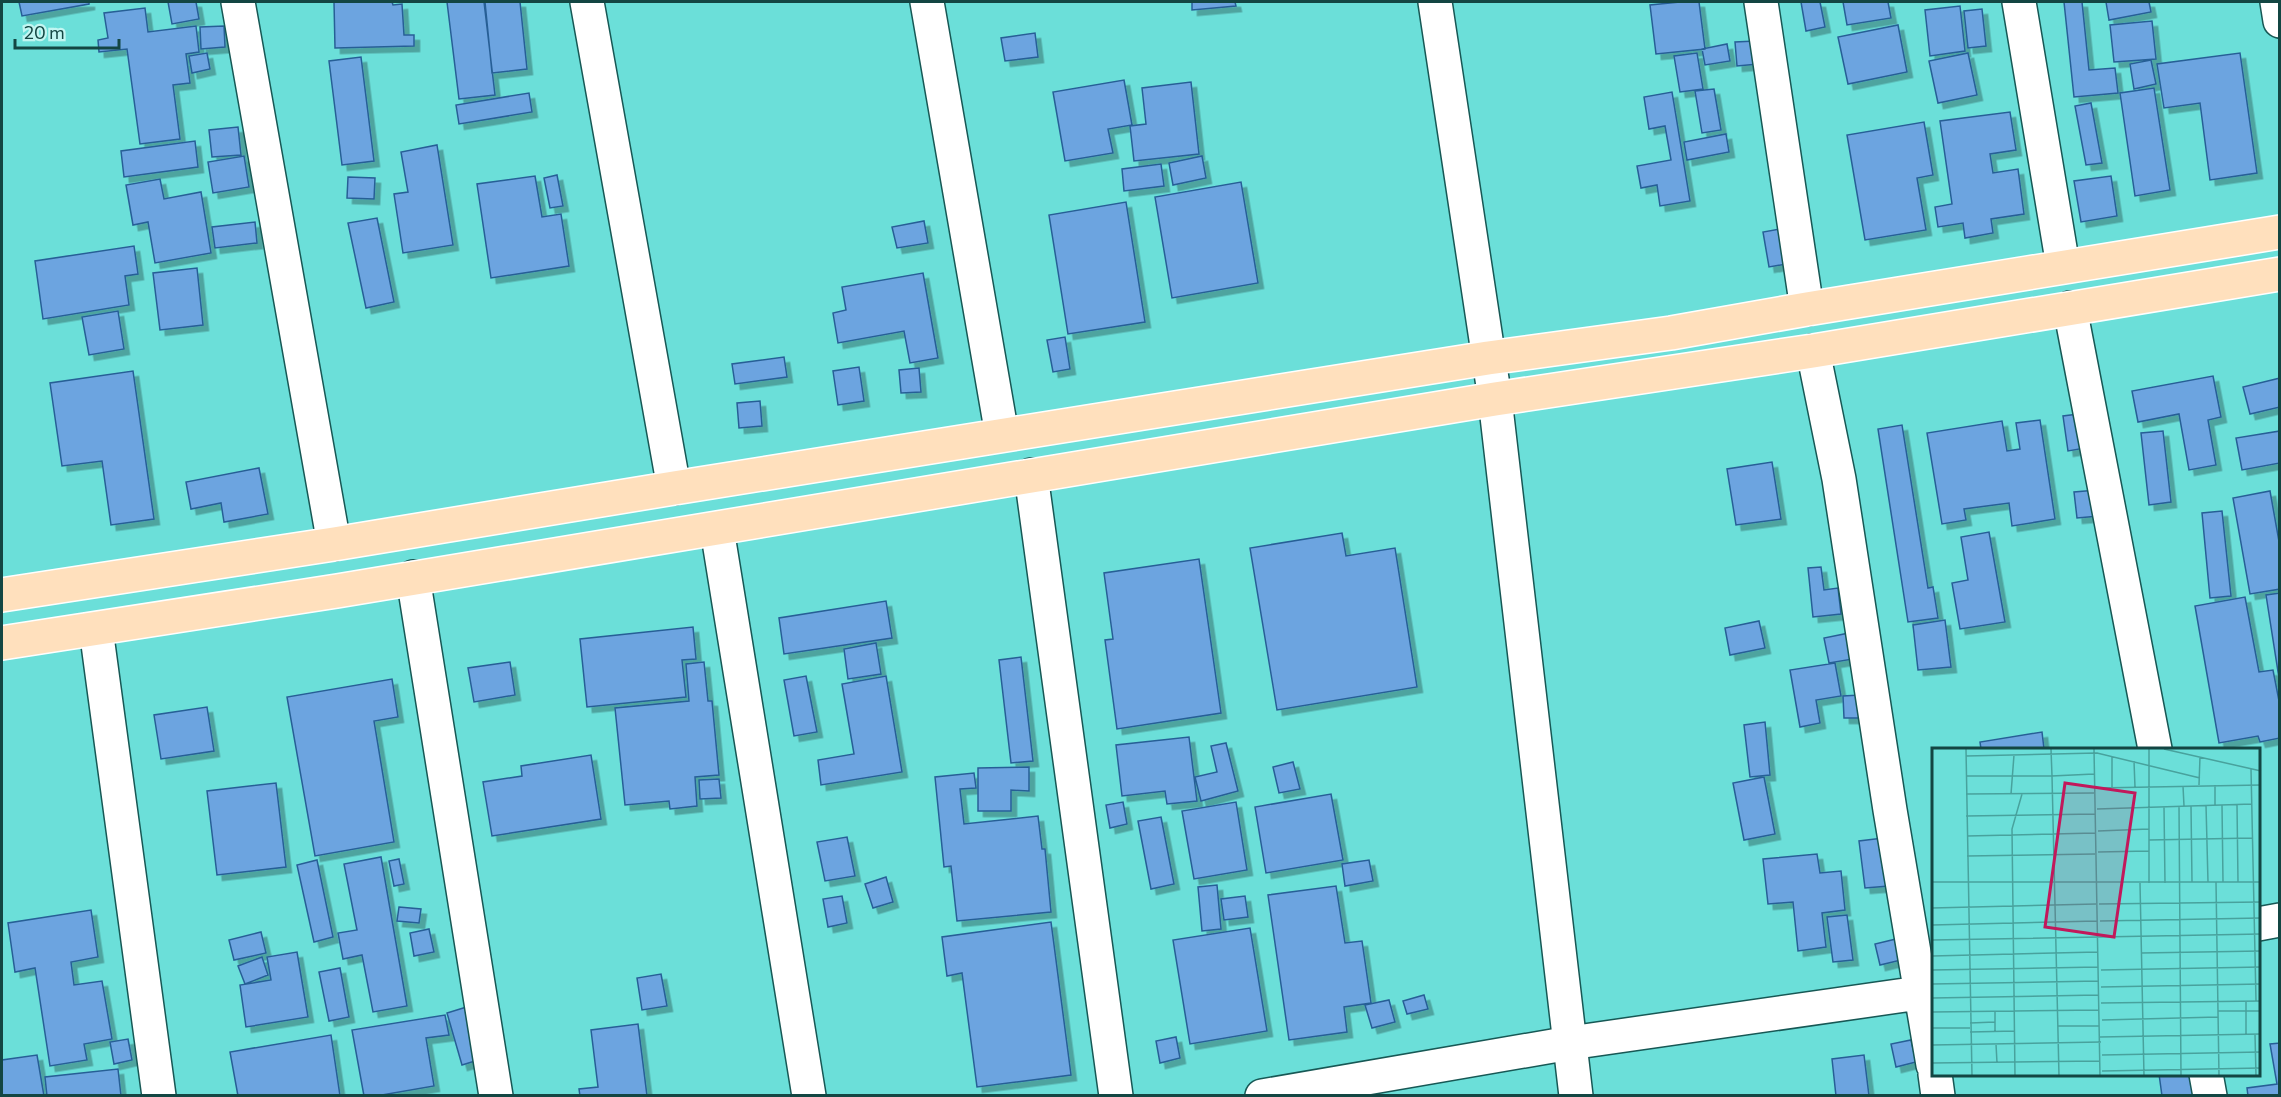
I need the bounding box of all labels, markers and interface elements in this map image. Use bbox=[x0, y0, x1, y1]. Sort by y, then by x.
scale bar bbox=[15, 12, 118, 50]
text: 20 m bbox=[24, 21, 65, 43]
inset map bbox=[1932, 748, 2260, 1076]

